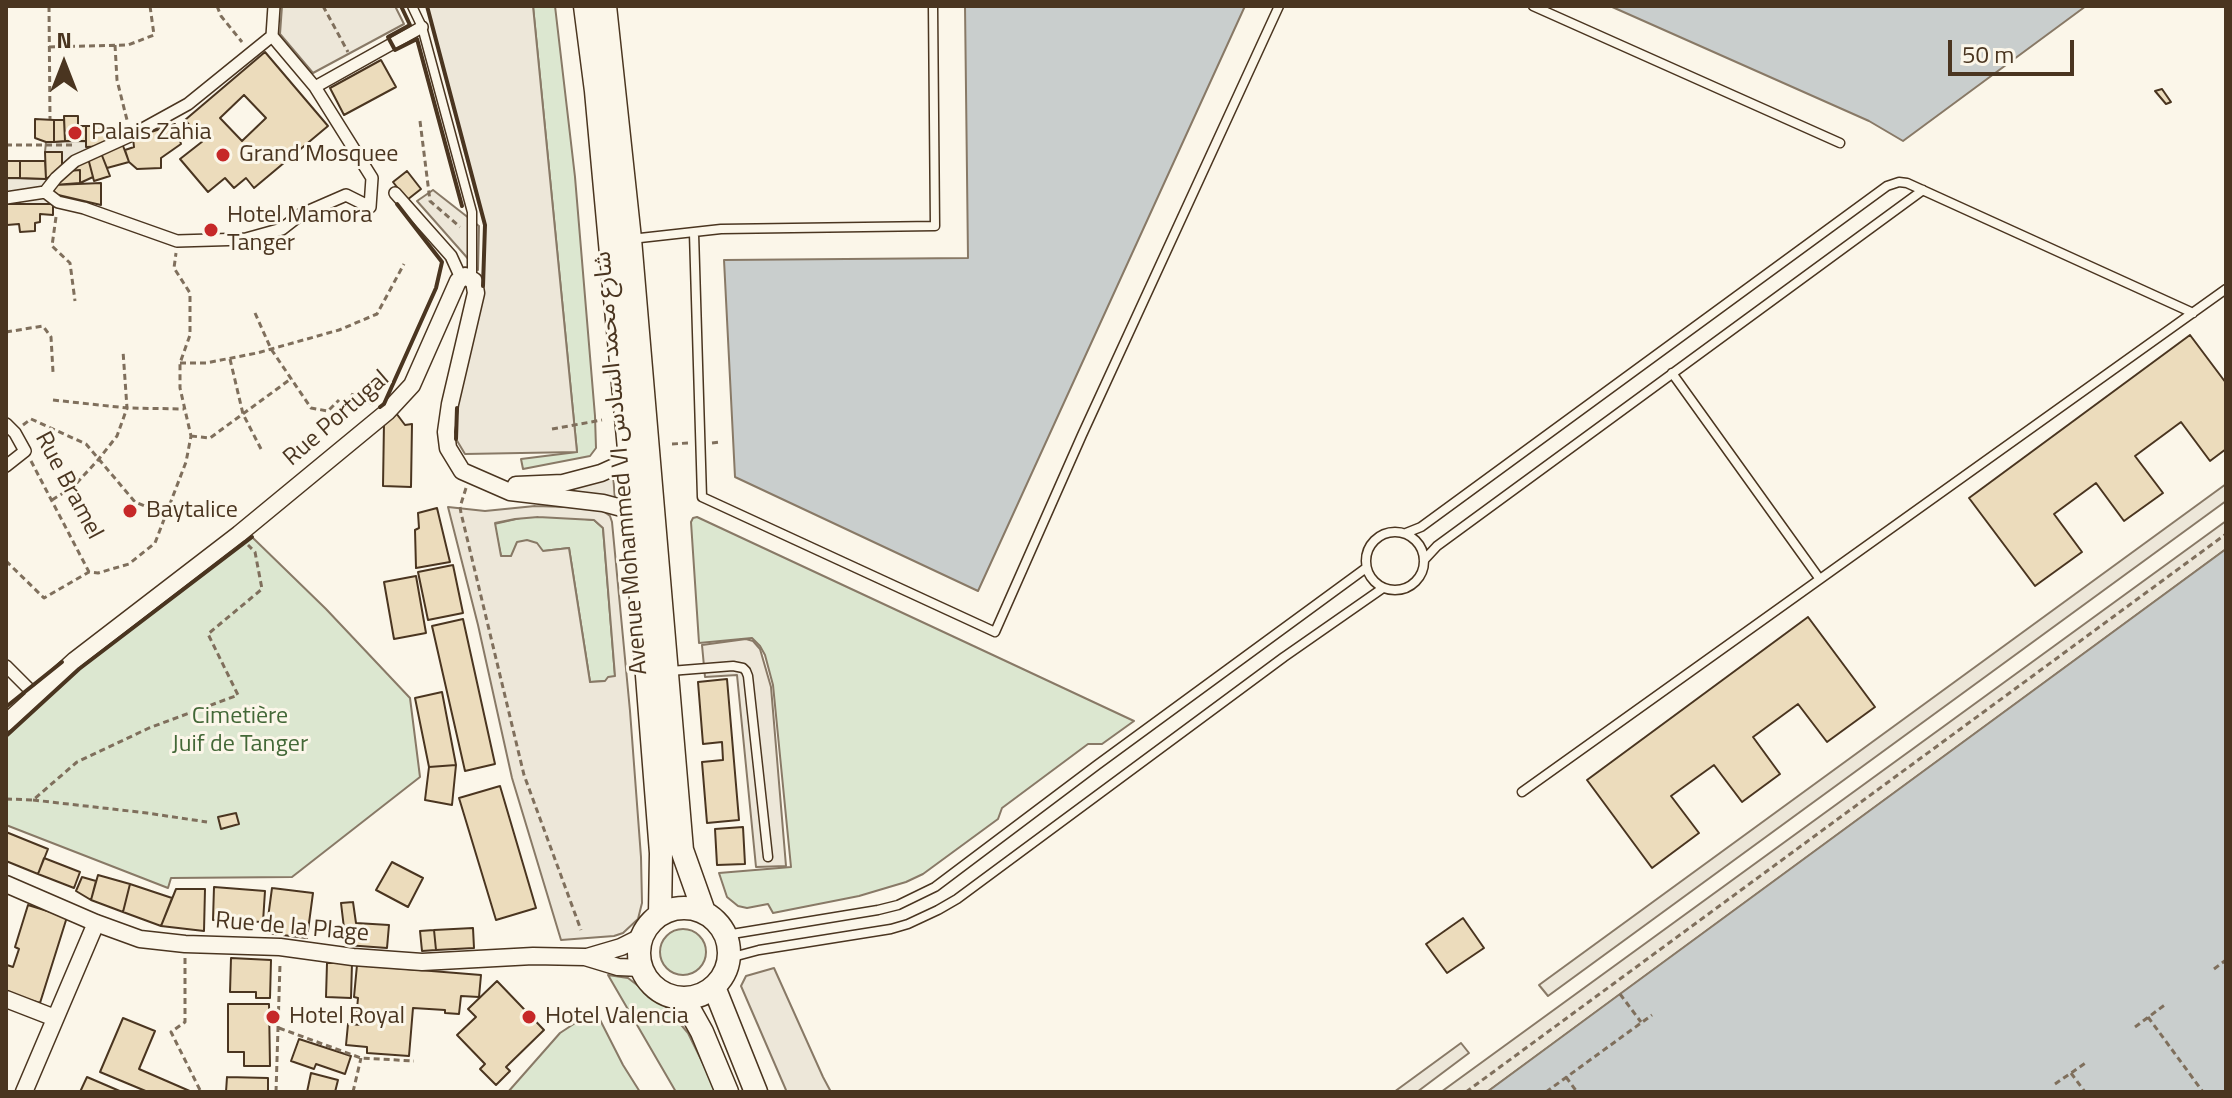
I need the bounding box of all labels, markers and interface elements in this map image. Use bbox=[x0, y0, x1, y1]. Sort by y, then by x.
text: N bbox=[56, 23, 72, 57]
north arrow bbox=[24, 24, 104, 104]
scale bar bbox=[1952, 24, 2078, 74]
text: 50 m bbox=[1962, 36, 2014, 72]
place label: Palais Zahia bbox=[91, 119, 211, 147]
marker: Palais Zahia bbox=[66, 124, 84, 142]
place label: Grand Mosquee bbox=[239, 141, 398, 169]
marker: Grand Mosquee bbox=[214, 146, 232, 164]
place label: Hotel Mamora Tanger bbox=[227, 202, 372, 258]
marker: Hotel Mamora Tanger bbox=[202, 221, 220, 239]
street label: Avenue Mohammed VI شارع محمد السادس bbox=[589, 250, 655, 676]
street label: Rue Portugal bbox=[278, 365, 396, 473]
street label: Rue Bramel bbox=[28, 427, 108, 545]
place label: Baytalice bbox=[146, 497, 238, 525]
marker: Baytalice bbox=[121, 502, 139, 520]
park label: Cimetière Juif de Tanger bbox=[172, 703, 308, 759]
street label: Rue de la Plage bbox=[214, 907, 370, 949]
place label: Hotel Royal bbox=[289, 1003, 405, 1031]
place label: Hotel Valencia bbox=[545, 1003, 689, 1031]
marker: Hotel Royal bbox=[264, 1008, 282, 1026]
marker: Hotel Valencia bbox=[520, 1008, 538, 1026]

